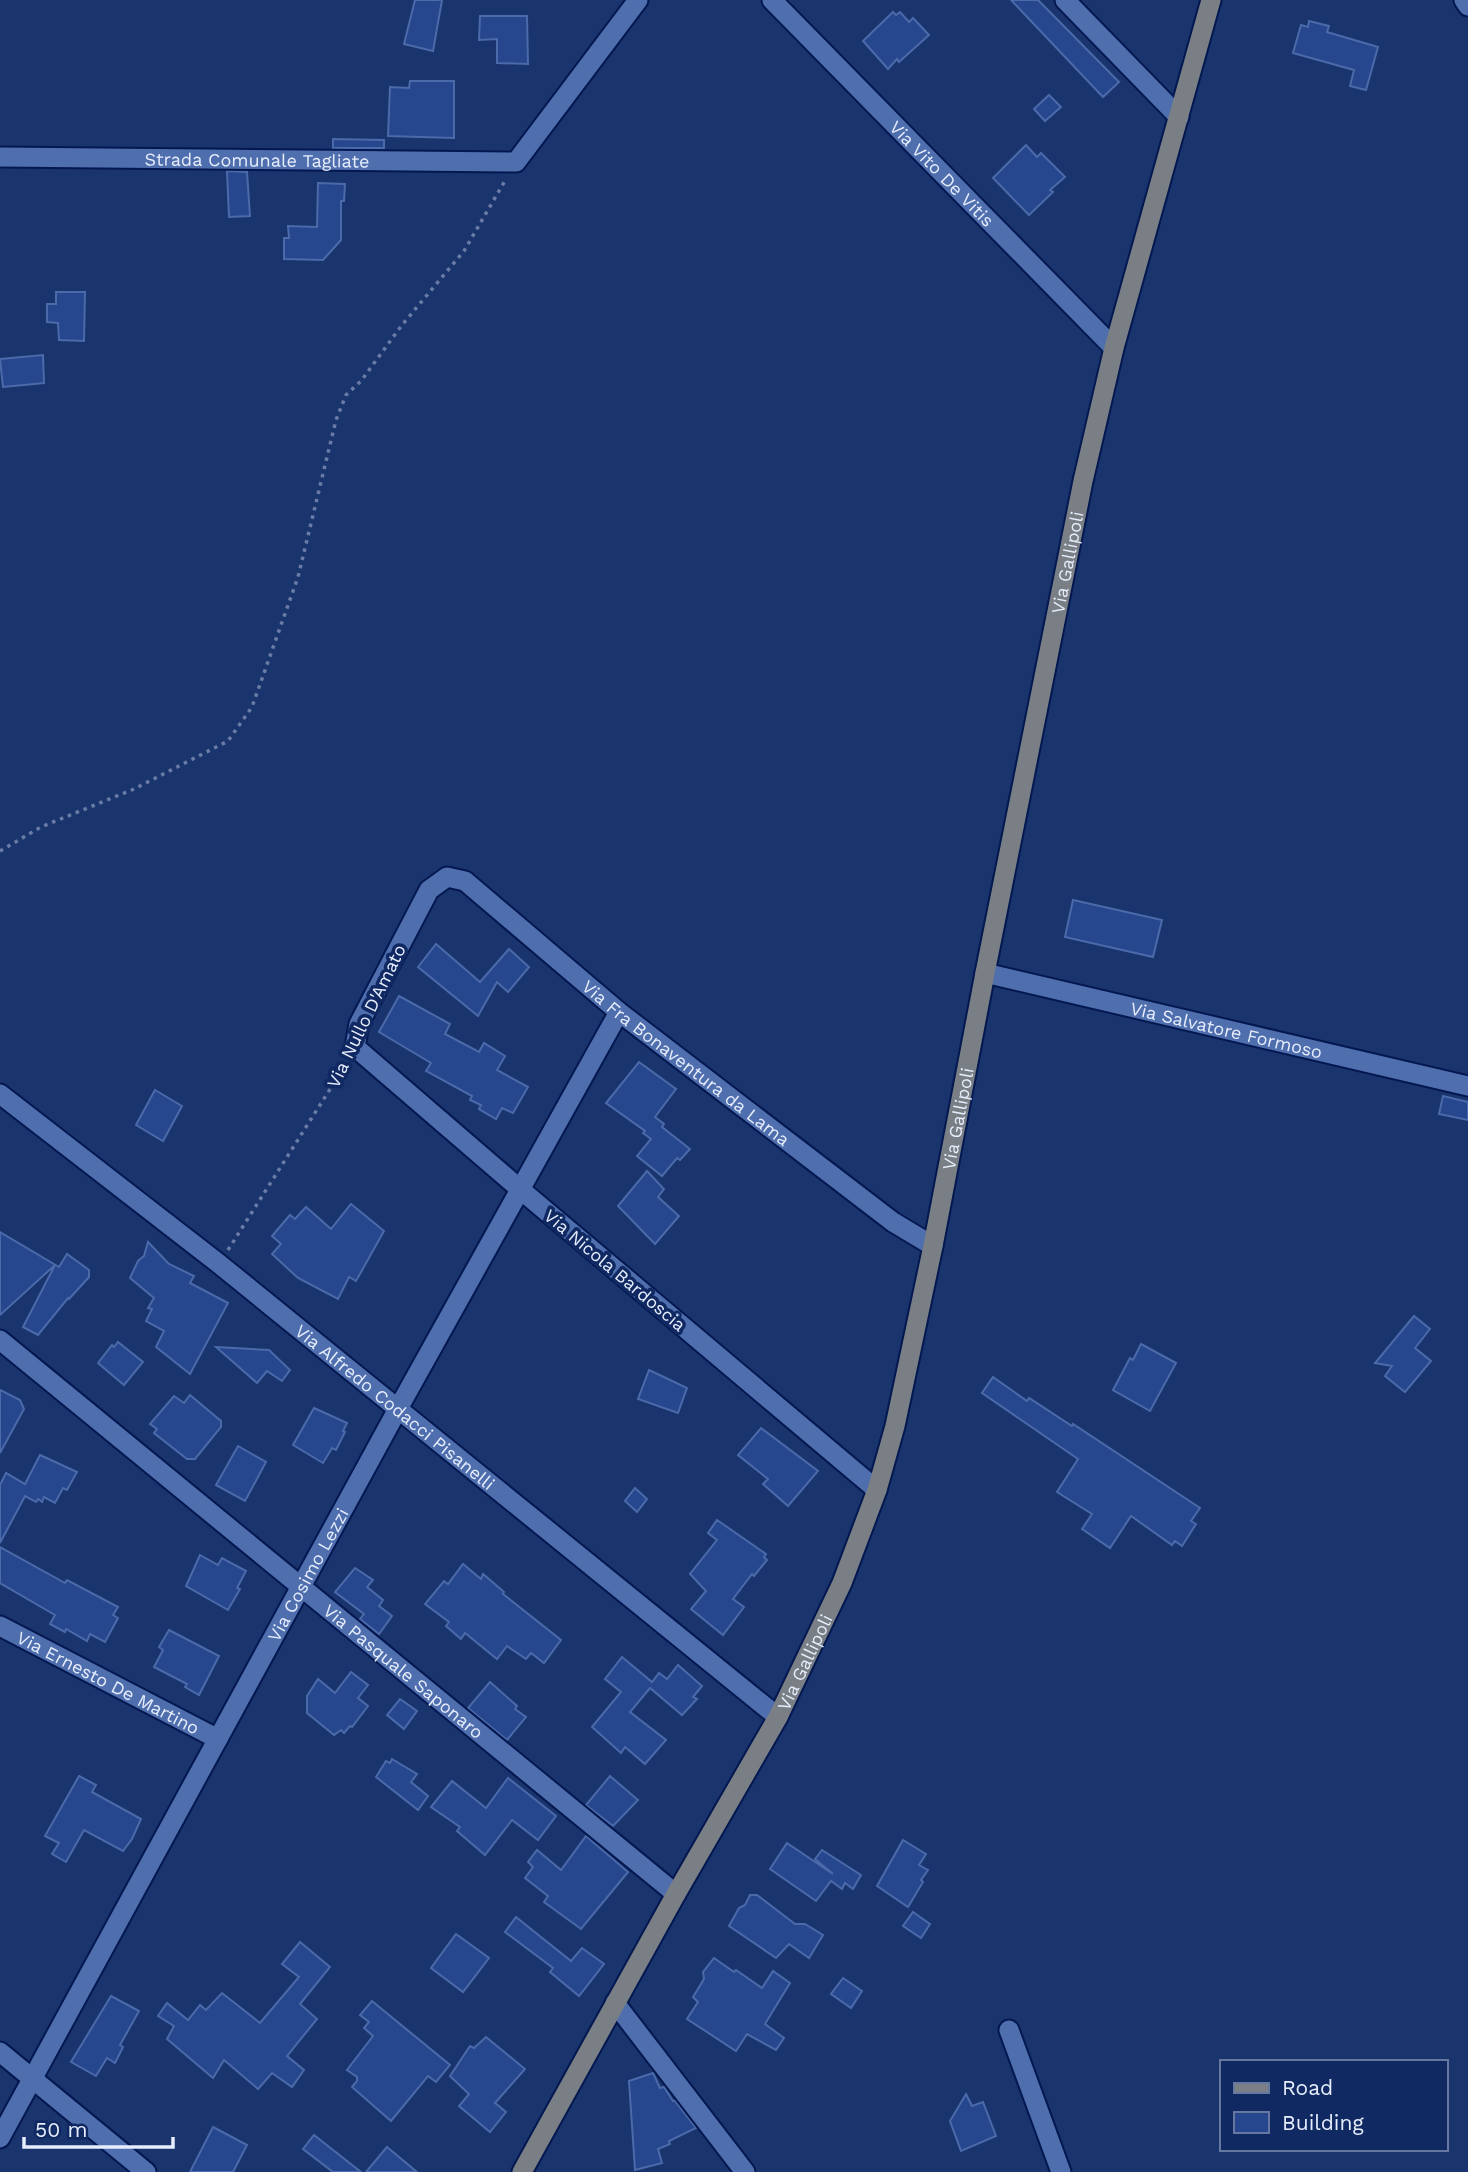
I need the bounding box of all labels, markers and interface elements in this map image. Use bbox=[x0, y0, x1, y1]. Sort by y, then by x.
street label: Via Vito De Vitis bbox=[886, 116, 999, 231]
street label: Strada Comunale Tagliate bbox=[144, 148, 370, 171]
street label: Via Gallipoli bbox=[1046, 509, 1087, 615]
street label: Via Nullo D'Amato bbox=[322, 941, 410, 1091]
street label: Via Fra Bonaventura da Lama bbox=[578, 975, 794, 1150]
street label: Via Salvatore Formoso bbox=[1128, 997, 1325, 1062]
street label: Via Gallipoli bbox=[937, 1066, 977, 1172]
street label: Via Nicola Bardoscia bbox=[540, 1205, 690, 1335]
street label: Via Alfredo Codacci Pisanelli bbox=[291, 1320, 499, 1494]
street label: Via Cosimo Lezzi bbox=[263, 1504, 352, 1645]
street label: Via Pasquale Saponaro bbox=[319, 1599, 488, 1743]
street label: Via Gallipoli bbox=[772, 1611, 836, 1713]
street label: Via Ernesto De Martino bbox=[13, 1626, 203, 1738]
legend bbox=[1220, 2060, 1447, 2151]
text: Road bbox=[1282, 2075, 1333, 2100]
scale bar bbox=[24, 2106, 173, 2150]
text: Building bbox=[1282, 2110, 1364, 2135]
text: 50 m bbox=[35, 2117, 87, 2142]

